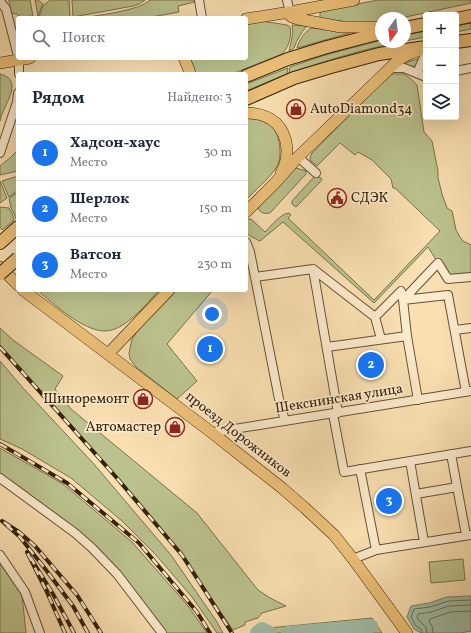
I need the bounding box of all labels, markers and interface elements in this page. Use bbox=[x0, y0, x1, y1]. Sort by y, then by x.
north arrow bbox=[375, 12, 411, 48]
map controls bbox=[423, 12, 459, 120]
button: + bbox=[423, 12, 459, 48]
search box bbox=[16, 16, 248, 60]
icon: search bbox=[30, 27, 52, 49]
text: Поиск bbox=[62, 28, 105, 49]
button: − bbox=[423, 48, 459, 84]
button: layers bbox=[423, 84, 459, 120]
text: Рядом bbox=[32, 87, 85, 110]
text: Найдено: 3 bbox=[167, 89, 232, 107]
shop icon: AutoDiamond34 bbox=[285, 98, 307, 120]
place label: AutoDiamond34 bbox=[310, 100, 413, 119]
text: Хадсон-хаус bbox=[70, 133, 160, 154]
text: 1 bbox=[42, 144, 48, 162]
text: 30 m bbox=[204, 144, 232, 162]
text: Место bbox=[70, 154, 107, 172]
public building icon: СДЭК bbox=[326, 187, 348, 209]
text: Шерлок bbox=[70, 189, 129, 210]
place label: СДЭК bbox=[351, 189, 389, 208]
text: 2 bbox=[42, 200, 48, 218]
text: 150 m bbox=[199, 200, 232, 218]
text: Место bbox=[70, 210, 107, 228]
text: Ватсон bbox=[70, 245, 121, 266]
text: 3 bbox=[42, 256, 48, 274]
text: 230 m bbox=[197, 256, 232, 274]
text: Место bbox=[70, 266, 107, 284]
your location bbox=[202, 304, 222, 324]
pin: 1 bbox=[197, 334, 223, 364]
pin: 2 bbox=[358, 350, 384, 380]
street label: Шекснинская улица bbox=[274, 380, 404, 418]
shop icon: Шиноремонт bbox=[132, 388, 154, 410]
street label: проезд Дорожников bbox=[181, 388, 295, 482]
place label: Шиноремонт bbox=[43, 390, 129, 409]
shop icon: Автомастер bbox=[164, 416, 186, 438]
place label: Автомастер bbox=[86, 418, 161, 437]
pin: 3 bbox=[376, 486, 402, 516]

